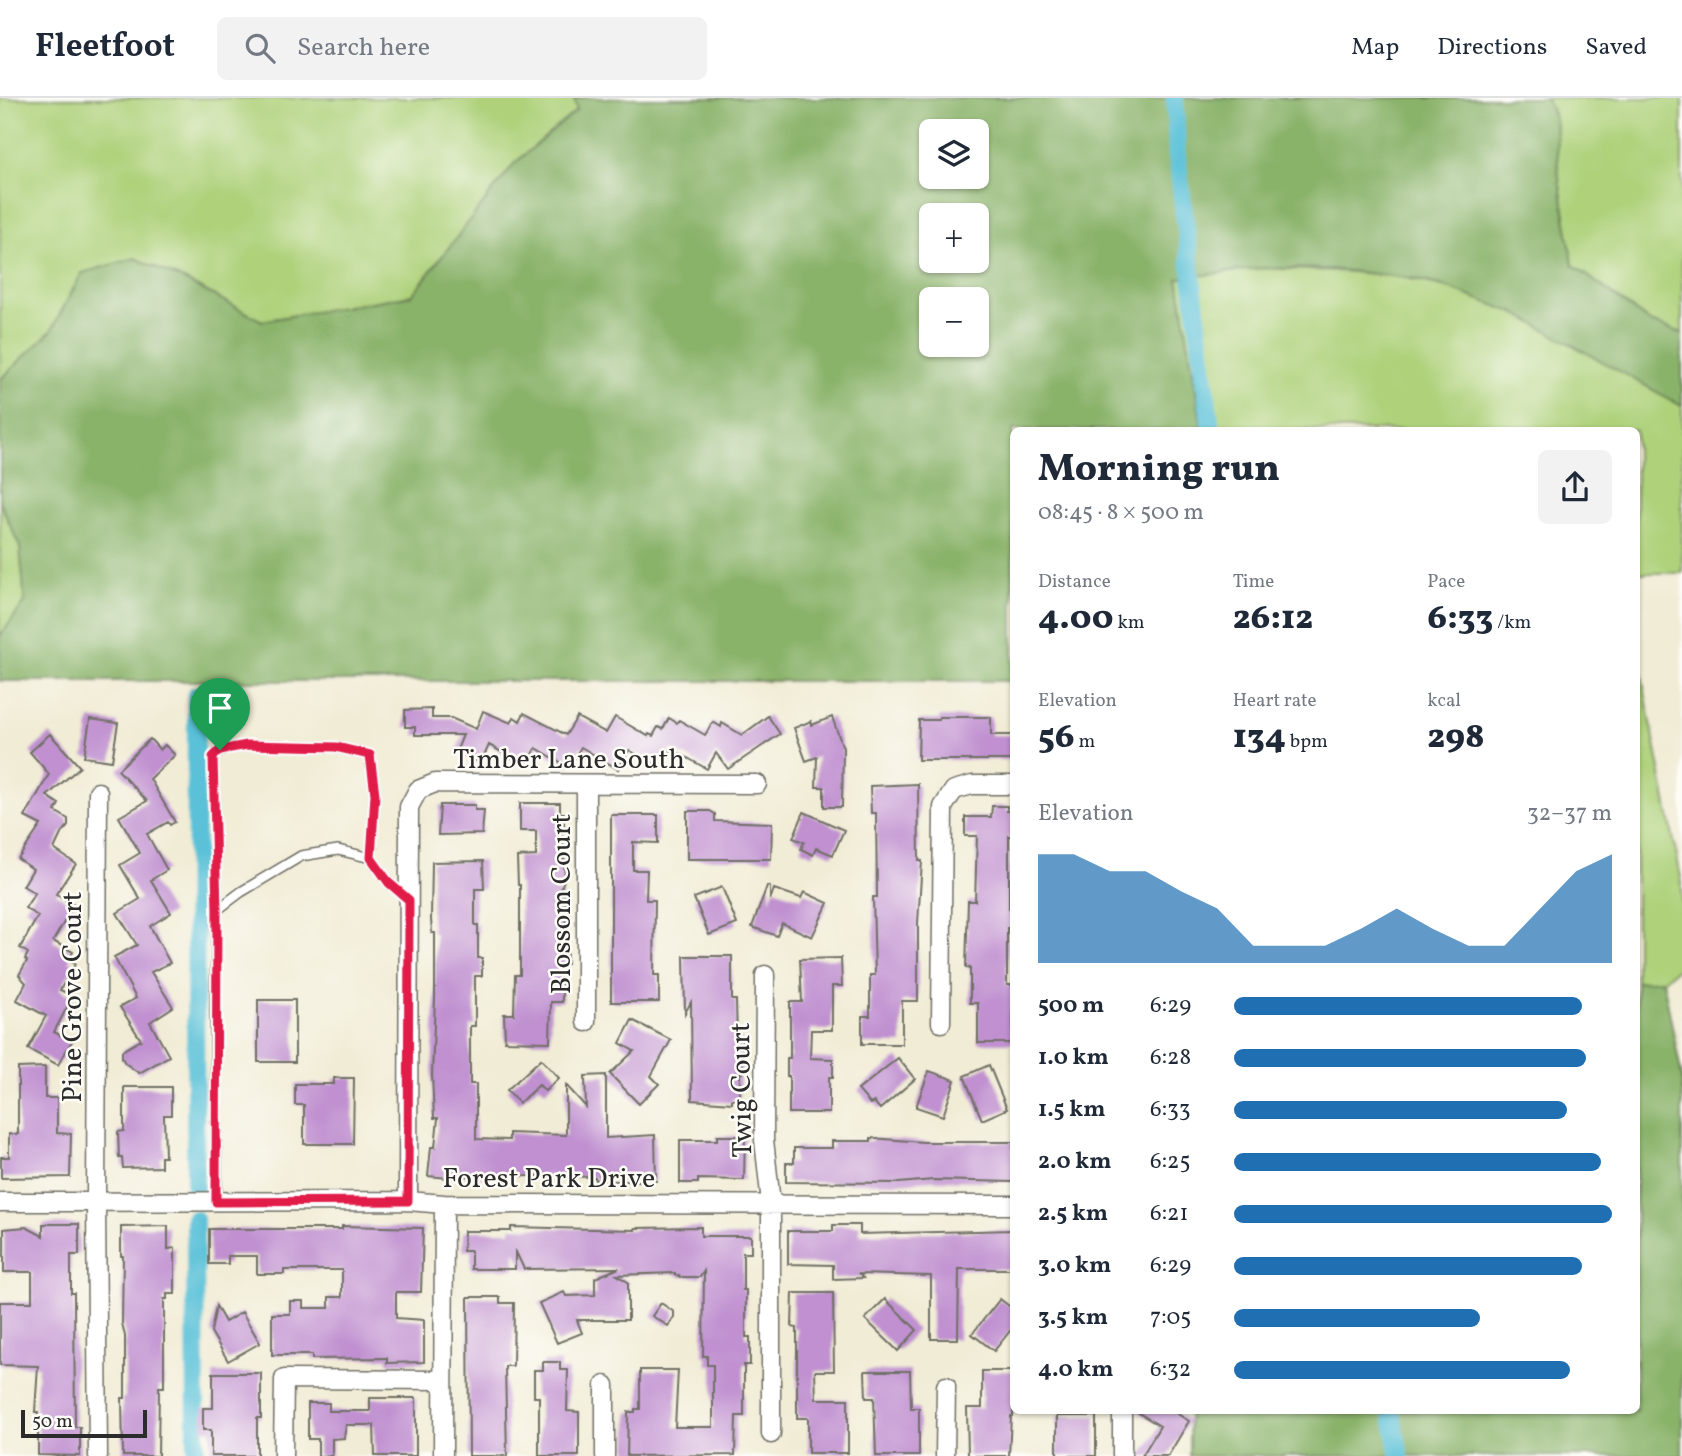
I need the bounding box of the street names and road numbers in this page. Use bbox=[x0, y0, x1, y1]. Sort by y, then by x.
street label: Timber Lane South bbox=[453, 741, 685, 780]
street label: Blossom Court bbox=[543, 814, 582, 994]
street label: Pine Grove Court bbox=[54, 891, 93, 1103]
street label: Twig Court bbox=[722, 1022, 763, 1158]
street label: Forest Park Drive bbox=[443, 1160, 655, 1199]

